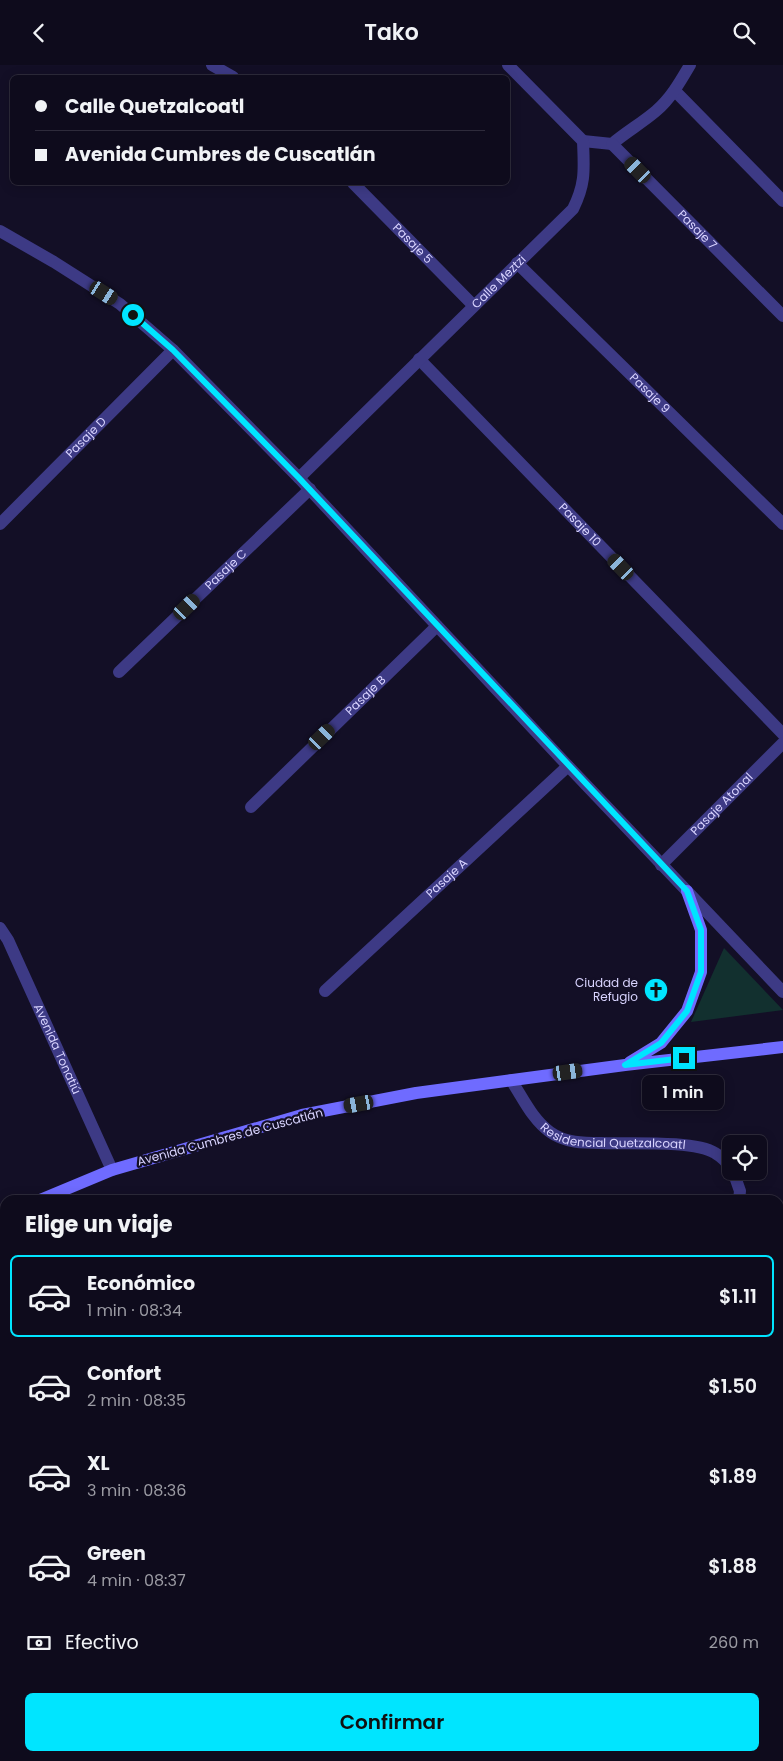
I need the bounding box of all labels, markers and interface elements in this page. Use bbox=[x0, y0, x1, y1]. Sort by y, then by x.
text: Tako bbox=[364, 17, 419, 48]
icon: back bbox=[25, 19, 53, 47]
icon: search bbox=[730, 19, 758, 47]
text: Calle Quetzalcoatl bbox=[65, 93, 244, 120]
text: Avenida Cumbres de Cuscatlán bbox=[65, 141, 376, 168]
car bbox=[622, 154, 653, 186]
street label: Pasaje 7 bbox=[674, 206, 722, 253]
street label: Pasaje 5 bbox=[389, 219, 437, 267]
street label: Calle Meztzi bbox=[468, 251, 529, 312]
car bbox=[87, 279, 120, 307]
route start bbox=[122, 304, 144, 326]
street label: Pasaje 9 bbox=[626, 369, 674, 417]
street label: Pasaje D bbox=[61, 413, 110, 461]
street label: Pasaje 10 bbox=[555, 499, 605, 550]
street label: Pasaje C bbox=[201, 545, 250, 594]
car bbox=[605, 551, 636, 583]
car bbox=[170, 591, 203, 623]
street label: Pasaje B bbox=[341, 671, 389, 719]
car bbox=[305, 721, 338, 753]
street label: Pasaje Atonal bbox=[686, 769, 757, 839]
street label: Pasaje A bbox=[422, 854, 471, 901]
place label: Ciudad de Refugio bbox=[575, 974, 638, 1005]
church icon: Ciudad de Refugio bbox=[643, 977, 669, 1003]
street label: Avenida Tonatiú bbox=[30, 1001, 86, 1097]
route end bbox=[673, 1047, 695, 1069]
car bbox=[552, 1062, 583, 1082]
callout: 1 min bbox=[643, 1075, 725, 1111]
text: 1 min bbox=[662, 1081, 704, 1104]
car bbox=[342, 1094, 375, 1114]
street label: Avenida Cumbres de Cuscatlán bbox=[135, 1104, 325, 1170]
street label: Residencial Quetzalcoatl bbox=[537, 1119, 687, 1153]
map controls bbox=[722, 1135, 767, 1180]
button: locate bbox=[722, 1135, 767, 1180]
text: Elige un viaje bbox=[25, 1209, 173, 1240]
text: Económico bbox=[87, 1270, 195, 1297]
icon: car bbox=[27, 1274, 72, 1319]
text: $1.11 bbox=[719, 1283, 757, 1310]
text: 1 min · 08:34 bbox=[87, 1299, 182, 1322]
text: Confort bbox=[87, 1360, 161, 1387]
icon: car bbox=[27, 1364, 72, 1409]
text: $1.50 bbox=[708, 1373, 757, 1400]
text: 2 min · 08:35 bbox=[87, 1389, 186, 1412]
text: XL bbox=[87, 1450, 110, 1477]
icon: car bbox=[27, 1454, 72, 1499]
text: $1.89 bbox=[709, 1463, 757, 1490]
text: 3 min · 08:36 bbox=[87, 1479, 186, 1502]
text: Green bbox=[87, 1540, 146, 1567]
icon: car bbox=[27, 1544, 72, 1589]
text: $1.88 bbox=[708, 1553, 757, 1580]
text: 4 min · 08:37 bbox=[87, 1569, 186, 1592]
icon: cash bbox=[25, 1629, 53, 1657]
text: Efectivo bbox=[65, 1629, 139, 1656]
text: 260 m bbox=[709, 1631, 759, 1654]
button: Confirmar bbox=[25, 1693, 759, 1751]

